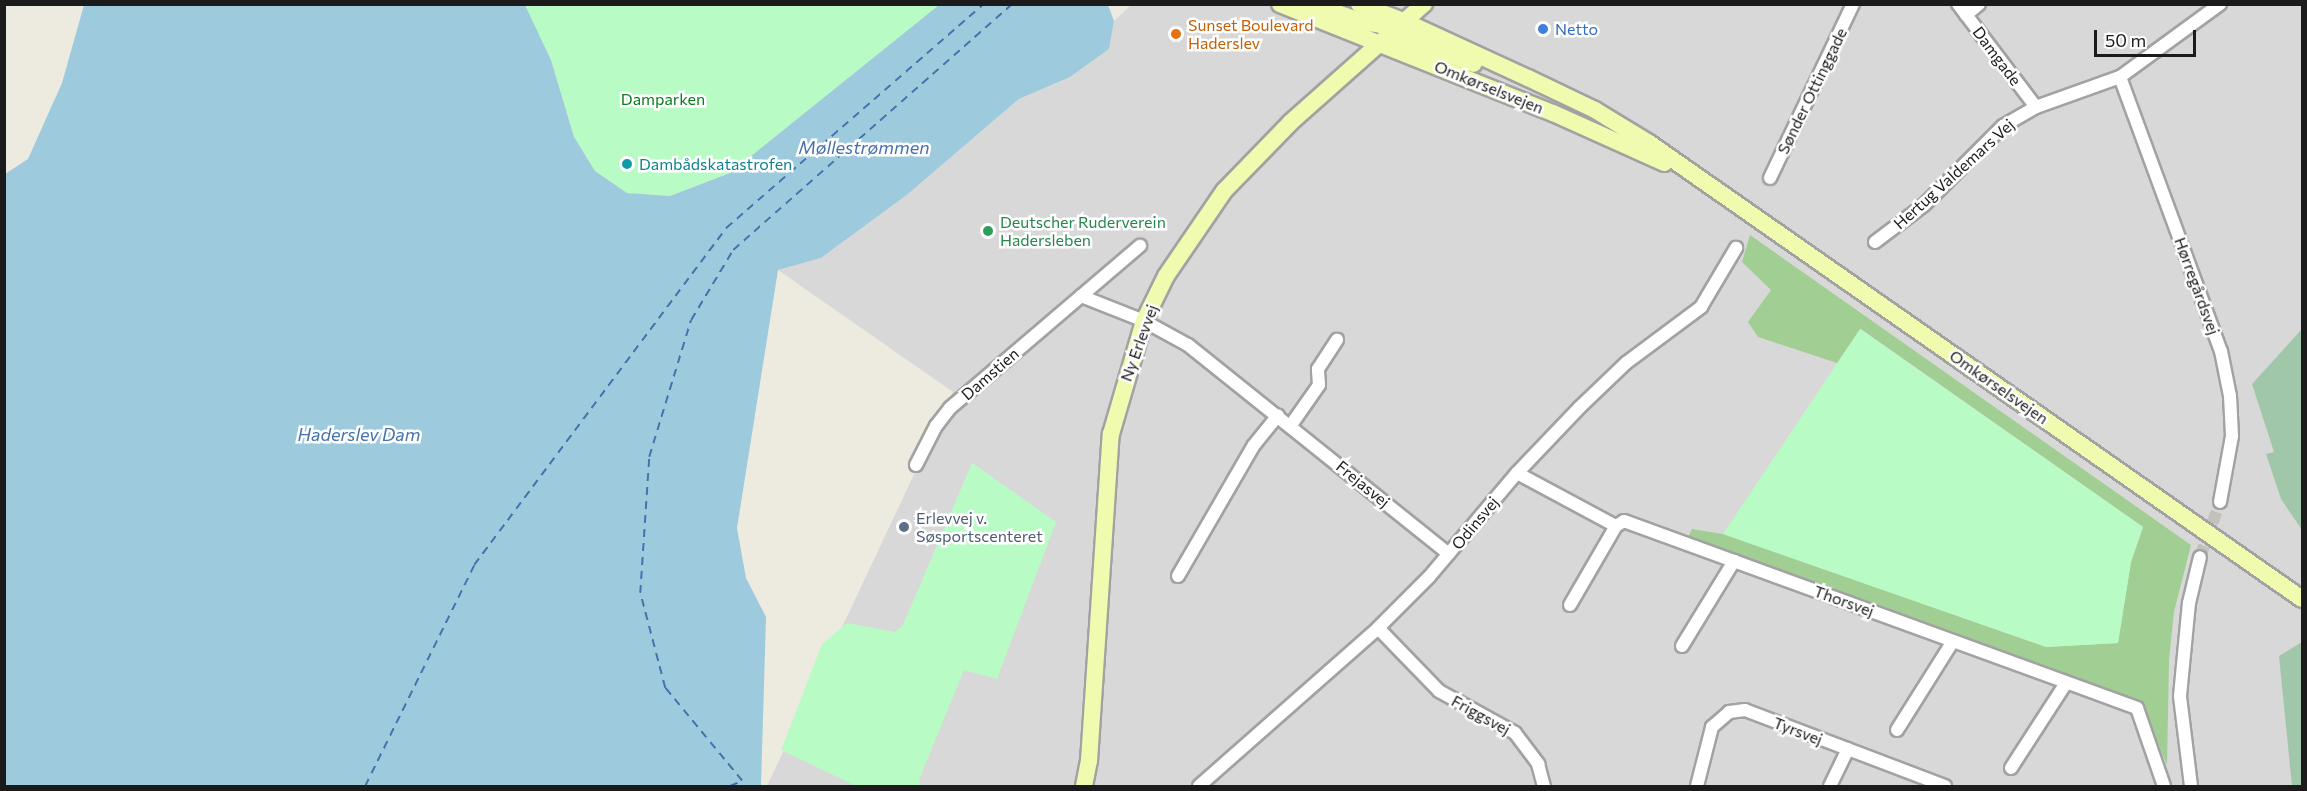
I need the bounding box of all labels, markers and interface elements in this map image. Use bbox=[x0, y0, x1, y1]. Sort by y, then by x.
place label: Sunset Boulevard Haderslev bbox=[1188, 15, 1314, 53]
scale bar bbox=[2097, 18, 2199, 56]
place label: Netto bbox=[1555, 19, 1598, 39]
marker: Netto bbox=[1536, 22, 1550, 36]
street label: Damgade bbox=[1969, 23, 2025, 89]
street label: Sønder Ottinggade bbox=[1773, 25, 1851, 157]
marker: Sunset Boulevard Haderslev bbox=[1169, 27, 1183, 41]
text: 50 m bbox=[2105, 29, 2146, 51]
street label: Omkørselsvejen bbox=[1432, 56, 1546, 118]
park label: Damparken bbox=[621, 89, 705, 109]
street label: Hertug Valdemars Vej bbox=[1890, 115, 2018, 233]
water label: Møllestrømmen bbox=[799, 136, 929, 158]
place label: Dambådskatastrofen bbox=[639, 154, 792, 174]
marker: Dambådskatastrofen bbox=[620, 157, 634, 171]
place label: Deutscher Ruderverein Hadersleben bbox=[1000, 212, 1166, 250]
marker: Deutscher Ruderverein Hadersleben bbox=[981, 224, 995, 238]
street label: Hørregårdsvej bbox=[2170, 235, 2224, 337]
street label: Ny Erlevvej bbox=[1116, 302, 1162, 384]
street label: Damstien bbox=[957, 344, 1023, 404]
street label: Omkørselsvejen bbox=[1946, 346, 2052, 428]
water label: Haderslev Dam bbox=[298, 423, 420, 445]
street label: Frejasvej bbox=[1332, 457, 1394, 511]
street label: Odinsvej bbox=[1447, 493, 1503, 553]
place label: Erlevvej v. Søsportscenteret bbox=[916, 508, 1043, 546]
marker: Erlevvej v. Søsportscenteret bbox=[897, 520, 911, 534]
street label: Thorsvej bbox=[1811, 581, 1877, 621]
street label: Friggsvej bbox=[1448, 691, 1514, 739]
street label: Tyrsvej bbox=[1771, 713, 1825, 749]

